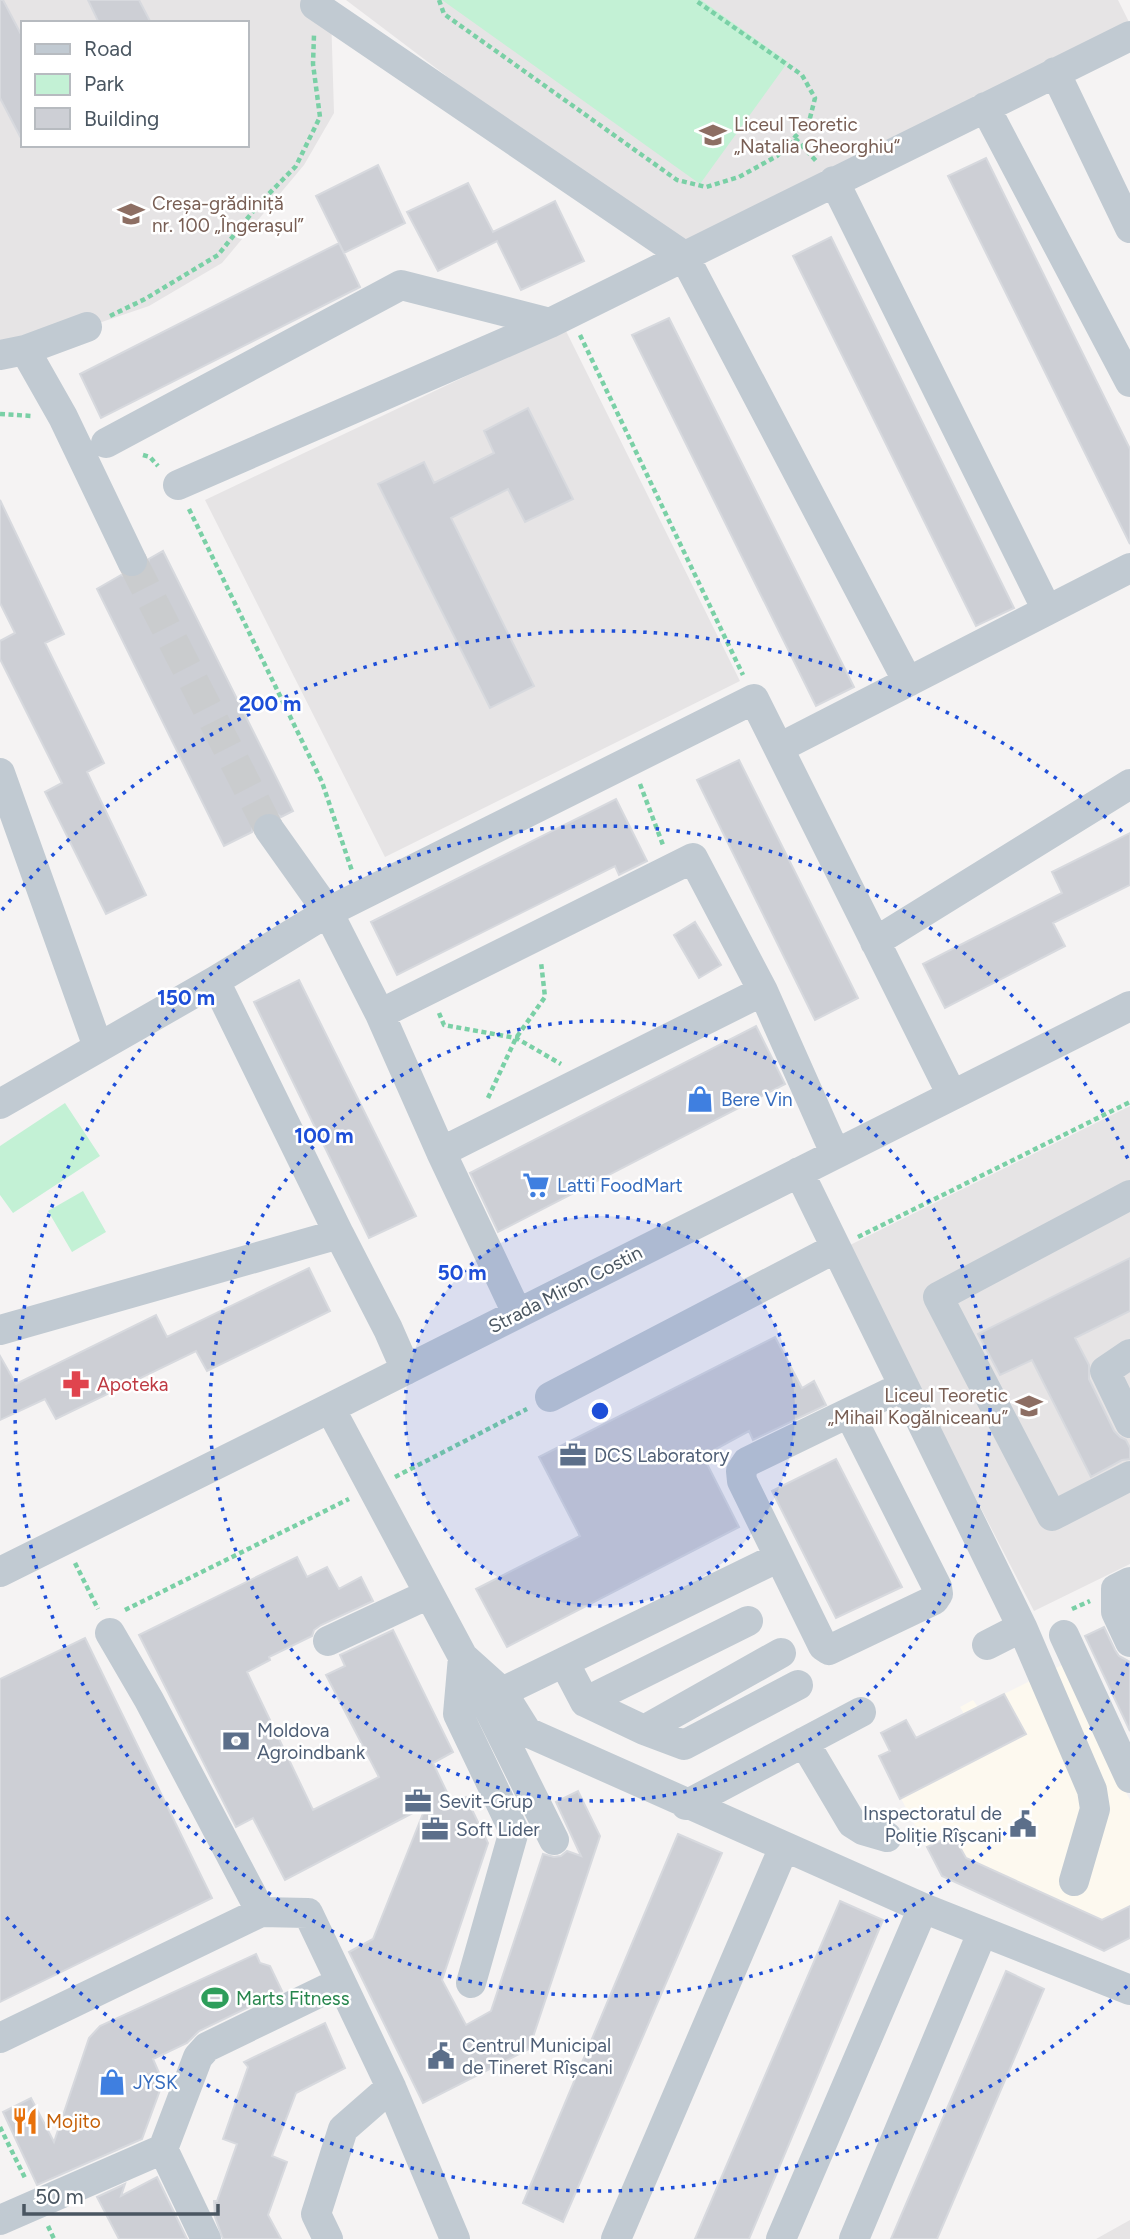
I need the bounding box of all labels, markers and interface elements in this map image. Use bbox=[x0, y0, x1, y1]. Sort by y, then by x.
legend bbox=[21, 21, 248, 147]
text: Road bbox=[84, 36, 132, 61]
text: Park bbox=[84, 71, 125, 96]
text: Building bbox=[84, 106, 159, 131]
place label: Liceul Teoretic „Natalia Gheorghiu“ bbox=[734, 113, 900, 158]
school or university icon: Liceul Teoretic „Natalia Gheorghiu“ bbox=[698, 120, 728, 150]
place label: Creșa-grădiniță nr. 100 „Îngerașul” bbox=[152, 192, 304, 237]
school or university icon: Creșa-grădiniță nr. 100 „Îngerașul” bbox=[116, 199, 146, 229]
text: 200 m bbox=[239, 691, 301, 716]
text: 150 m bbox=[157, 985, 215, 1010]
shop icon: Bere Vin bbox=[685, 1084, 715, 1114]
place label: Bere Vin bbox=[721, 1088, 793, 1111]
text: 100 m bbox=[294, 1123, 354, 1148]
supermarket icon: Latti FoodMart bbox=[521, 1170, 551, 1200]
place label: Latti FoodMart bbox=[557, 1174, 683, 1197]
street label: Strada Miron Costin bbox=[485, 1241, 646, 1338]
text: 50 m bbox=[437, 1260, 487, 1285]
pharmacy icon: Apoteka bbox=[61, 1369, 91, 1399]
place label: Apoteka bbox=[97, 1373, 168, 1396]
place label: Liceul Teoretic „Mihail Kogălniceanu” bbox=[828, 1384, 1008, 1429]
school or university icon: Liceul Teoretic „Mihail Kogălniceanu” bbox=[1014, 1391, 1044, 1421]
centre of rings bbox=[588, 1399, 612, 1423]
office icon: DCS Laboratory bbox=[558, 1440, 588, 1470]
place label: DCS Laboratory bbox=[594, 1444, 730, 1467]
place label: Moldova Agroindbank bbox=[257, 1719, 366, 1764]
bank icon: Moldova Agroindbank bbox=[221, 1726, 251, 1756]
office icon: Sevit-Grup bbox=[403, 1786, 433, 1816]
place label: Sevit-Grup bbox=[439, 1790, 533, 1813]
place label: Inspectoratul de Poliție Rîșcani bbox=[863, 1802, 1002, 1847]
public building icon: Inspectoratul de Poliție Rîșcani bbox=[1008, 1809, 1038, 1839]
office icon: Soft Lider bbox=[420, 1814, 450, 1844]
place label: Soft Lider bbox=[456, 1818, 540, 1841]
sports icon: Marts Fitness bbox=[200, 1983, 230, 2013]
place label: Marts Fitness bbox=[236, 1987, 350, 2010]
place label: Centrul Municipal de Tineret Rîșcani bbox=[462, 2034, 613, 2079]
public building icon: Centrul Municipal de Tineret Rîșcani bbox=[426, 2041, 456, 2071]
shop icon: JYSK bbox=[97, 2067, 127, 2097]
place label: JYSK bbox=[133, 2071, 178, 2094]
restaurant icon: Mojito bbox=[10, 2106, 40, 2136]
place label: Mojito bbox=[46, 2110, 101, 2133]
scale bar bbox=[24, 2172, 219, 2216]
text: 50 m bbox=[35, 2184, 84, 2209]

